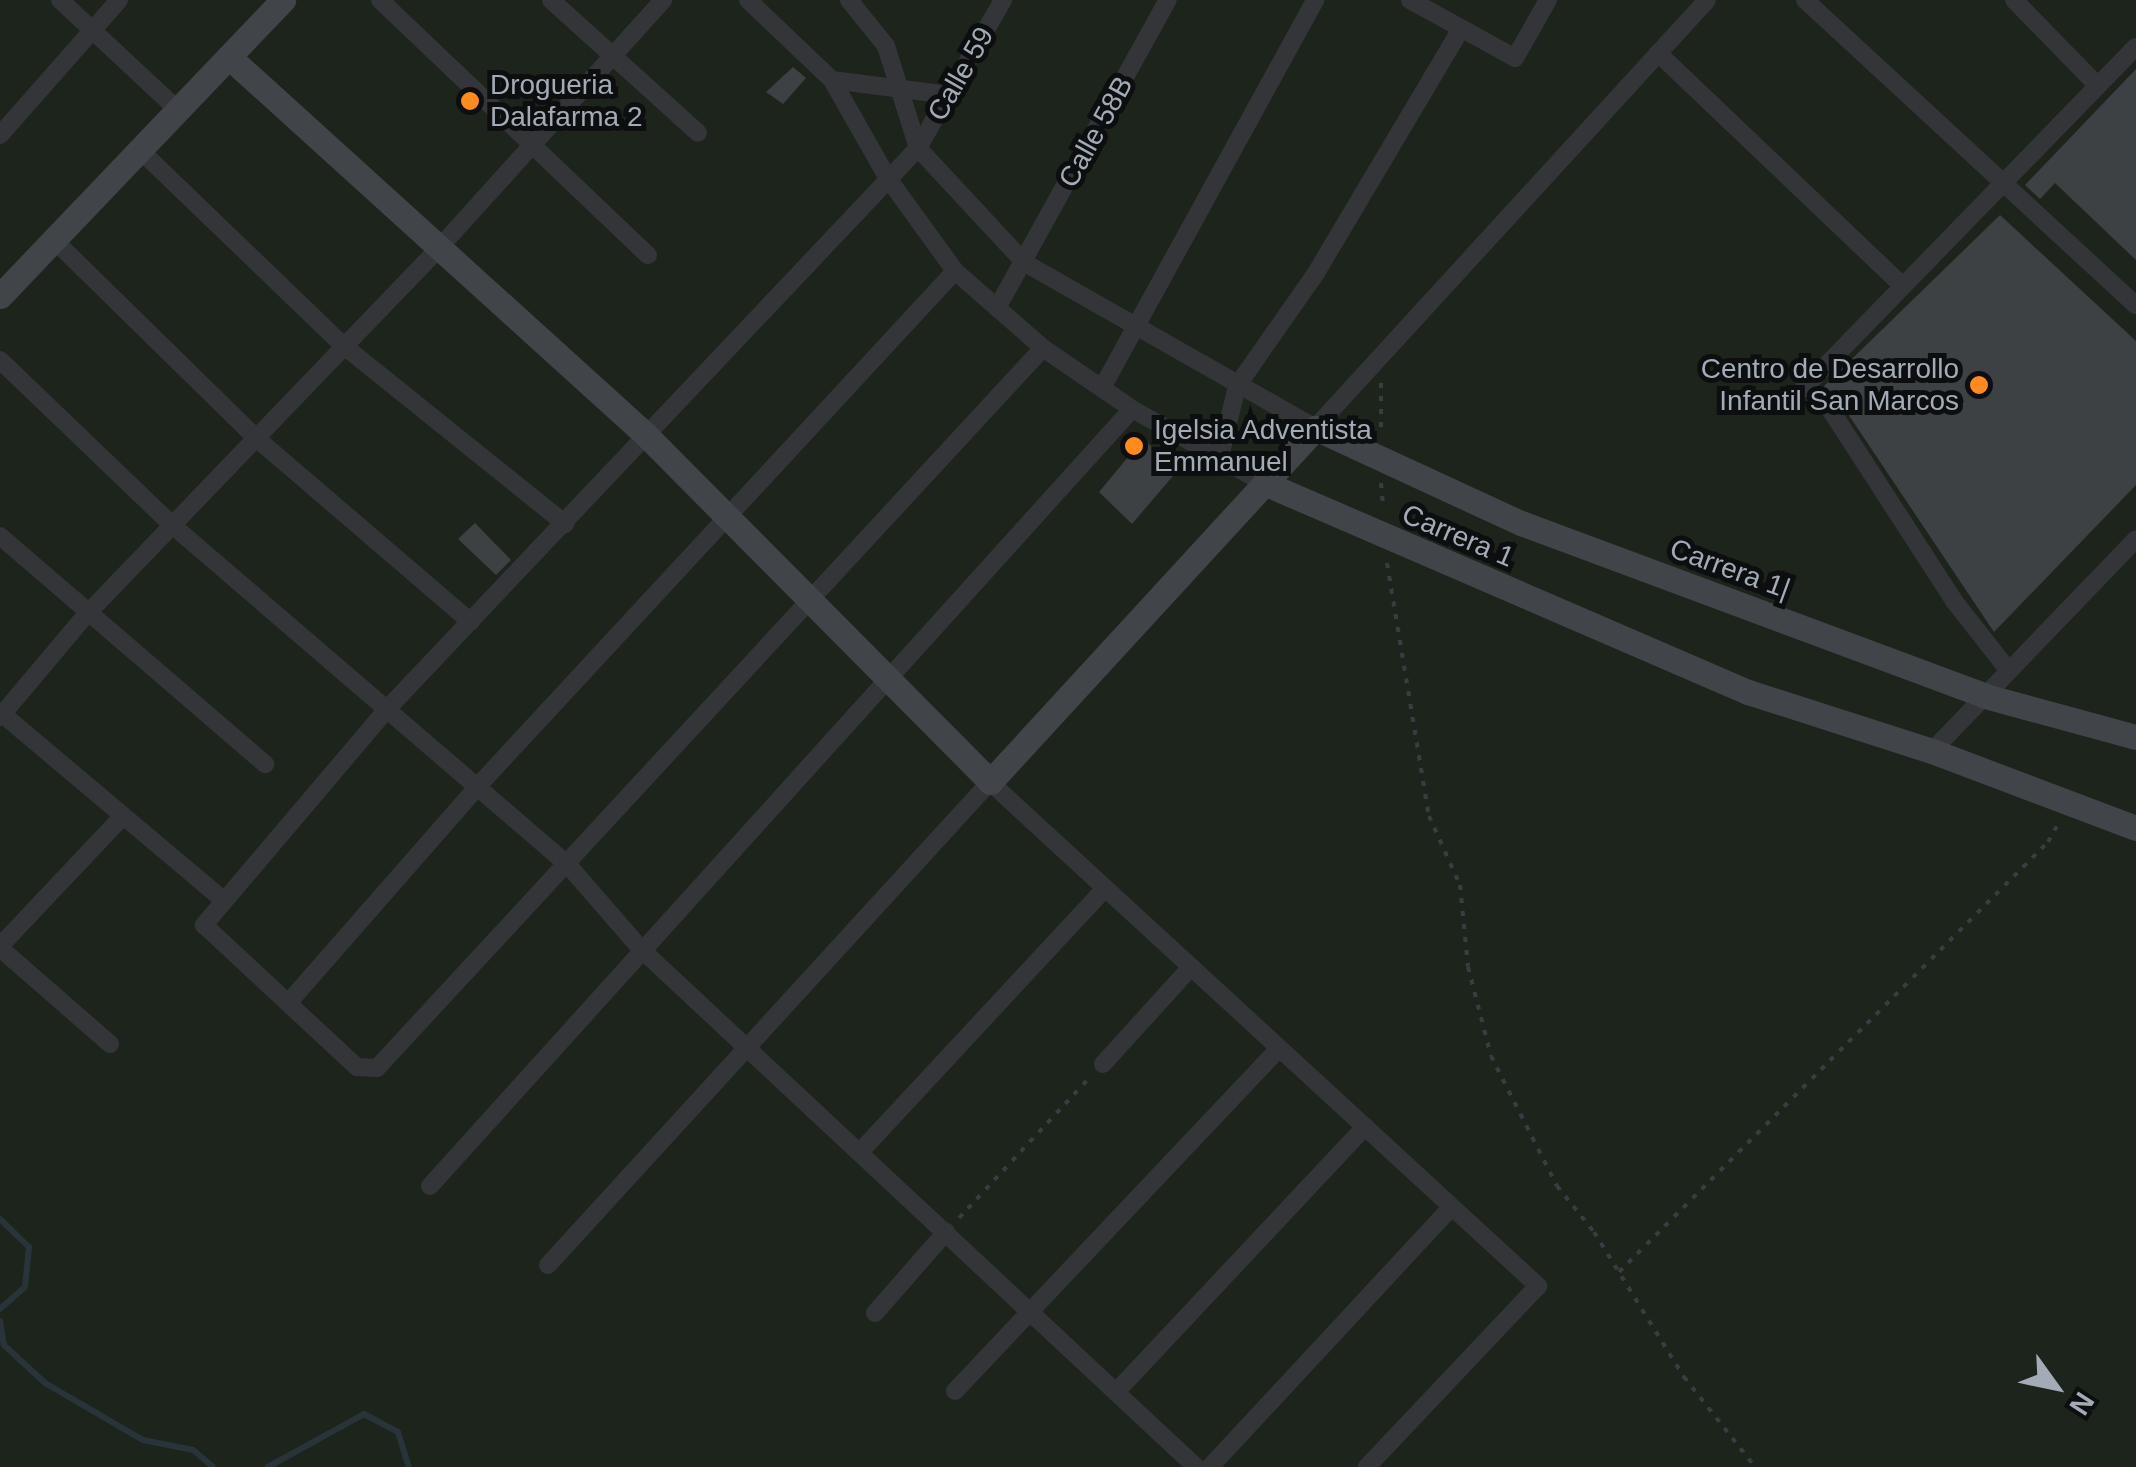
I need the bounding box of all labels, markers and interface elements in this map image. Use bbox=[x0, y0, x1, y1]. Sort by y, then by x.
street label: Calle 59 bbox=[921, 21, 1001, 127]
place label: Drogueria Dalafarma 2 bbox=[490, 68, 643, 134]
street label: Calle 58B bbox=[1052, 71, 1140, 193]
marker: Drogueria Dalafarma 2 bbox=[459, 90, 481, 112]
place label: Centro de Desarrollo Infantil San Marcos bbox=[1701, 352, 1959, 418]
marker: Centro de Desarrollo Infantil San Marcos bbox=[1968, 374, 1990, 396]
place label: Igelsia Adventista Emmanuel bbox=[1154, 413, 1373, 479]
marker: Igelsia Adventista Emmanuel bbox=[1123, 435, 1145, 457]
street label: Carrera 1 bbox=[1397, 497, 1519, 575]
street label: Carrera 1| bbox=[1665, 532, 1795, 606]
north arrow bbox=[2006, 1337, 2106, 1437]
text: N bbox=[2063, 1387, 2100, 1421]

